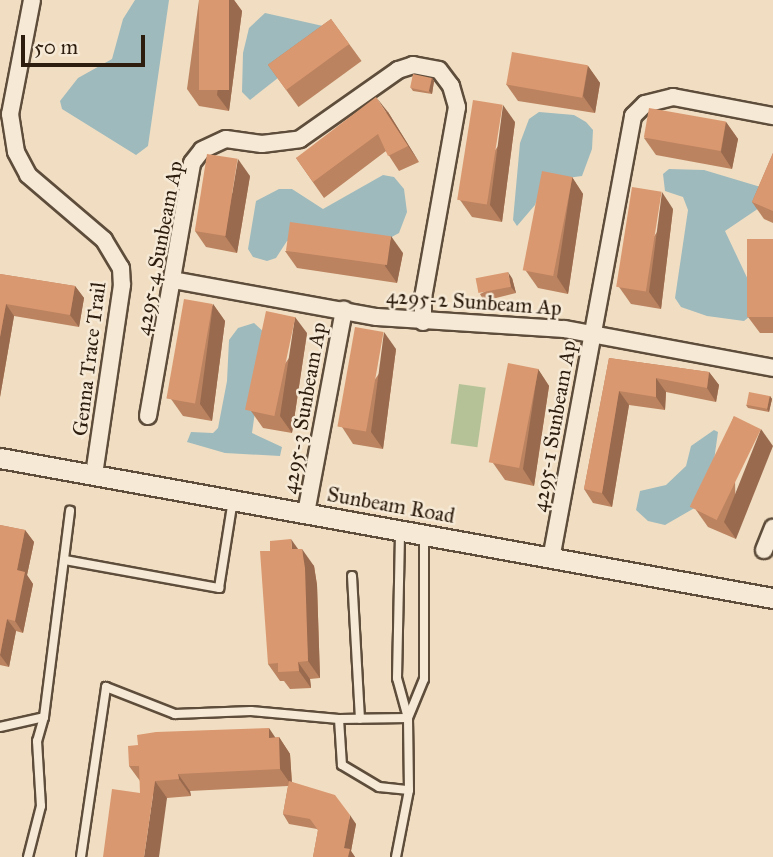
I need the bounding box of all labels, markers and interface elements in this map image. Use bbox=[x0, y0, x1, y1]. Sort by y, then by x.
scale bar bbox=[24, 21, 149, 65]
text: 50 m bbox=[34, 34, 78, 60]
street label: 4295-4 Sunbeam Ap bbox=[130, 159, 188, 337]
street label: Genna Trace Trail bbox=[67, 281, 111, 437]
street label: 4295-2 Sunbeam Ap bbox=[385, 283, 563, 321]
street label: 4295-3 Sunbeam Ap bbox=[276, 320, 332, 496]
street label: 4295-1 Sunbeam Ap bbox=[527, 338, 581, 514]
street label: Sunbeam Road bbox=[325, 481, 457, 529]

